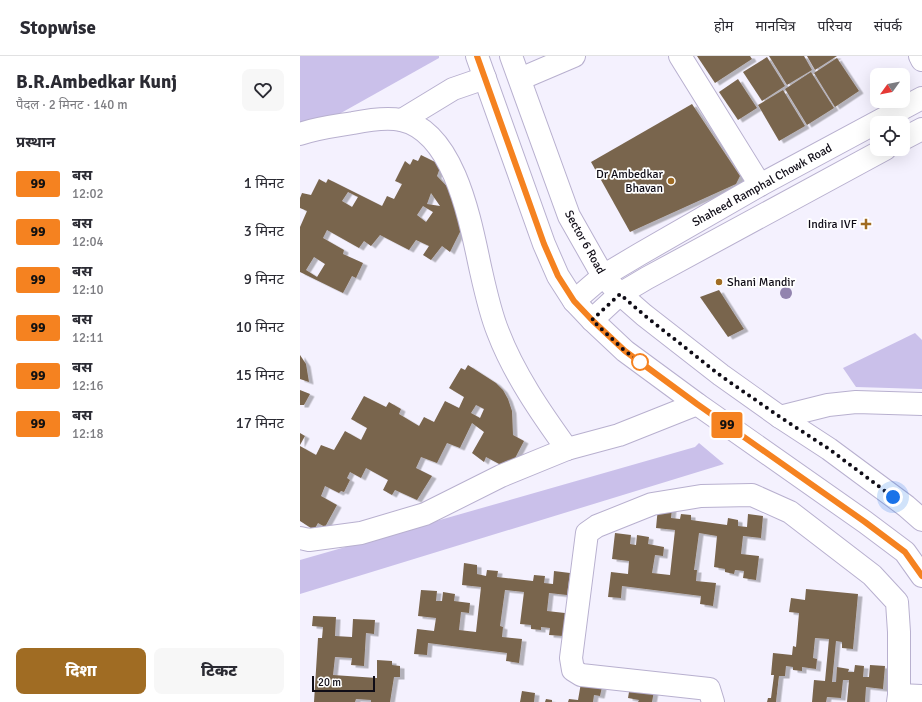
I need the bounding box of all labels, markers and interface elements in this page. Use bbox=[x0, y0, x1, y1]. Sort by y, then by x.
text: Stopwise bbox=[20, 16, 96, 40]
text: होम bbox=[714, 18, 733, 35]
text: मानचित्र bbox=[755, 18, 796, 35]
text: परिचय bbox=[818, 18, 852, 35]
text: संपर्क bbox=[874, 18, 902, 35]
north arrow bbox=[870, 68, 910, 108]
map controls bbox=[870, 68, 910, 156]
button: heart bbox=[242, 69, 284, 111]
text: B.R.Ambedkar Kunj bbox=[16, 70, 177, 94]
text: पैदल · 2 मिनट · 140 m bbox=[16, 97, 128, 113]
button: locate bbox=[870, 116, 910, 156]
text: प्रस्थान bbox=[16, 133, 55, 151]
street label: Shaheed Ramphal Chowk Road bbox=[690, 141, 835, 230]
text: बस bbox=[72, 166, 92, 184]
place label: Dr Ambedkar Bhavan bbox=[596, 167, 664, 196]
text: 1 मिनट bbox=[244, 174, 284, 192]
text: 99 bbox=[30, 175, 46, 192]
marker: Dr Ambedkar Bhavan bbox=[666, 176, 676, 186]
text: 12:02 bbox=[72, 186, 104, 202]
street label: Sector 6 Road bbox=[561, 208, 608, 277]
text: बस bbox=[72, 214, 92, 232]
place label: Indira IVF bbox=[808, 217, 857, 232]
marker: Indira IVF bbox=[860, 218, 872, 230]
text: 3 मिनट bbox=[244, 222, 284, 240]
text: 99 bbox=[30, 223, 46, 240]
text: 12:04 bbox=[72, 234, 104, 250]
text: बस bbox=[72, 262, 92, 280]
text: 9 मिनट bbox=[244, 270, 284, 288]
text: 99 bbox=[30, 271, 46, 288]
place label: Shani Mandir bbox=[727, 275, 796, 290]
marker: Shani Mandir bbox=[714, 277, 724, 287]
text: 12:10 bbox=[72, 282, 104, 298]
text: बस bbox=[72, 310, 92, 328]
text: 10 मिनट bbox=[236, 318, 284, 336]
text: 99 bbox=[30, 319, 46, 336]
text: 12:11 bbox=[72, 330, 104, 346]
unlabelled marker bbox=[631, 353, 649, 371]
text: बस bbox=[72, 358, 92, 376]
text: 15 मिनट bbox=[236, 366, 284, 384]
text: 99 bbox=[30, 367, 46, 384]
text: 12:16 bbox=[72, 378, 104, 394]
text: बस bbox=[72, 406, 92, 424]
line badge: 99 bbox=[709, 412, 745, 438]
text: 17 मिनट bbox=[236, 414, 284, 432]
text: 99 bbox=[30, 415, 46, 432]
text: 99 bbox=[719, 416, 735, 433]
text: 12:18 bbox=[72, 426, 104, 442]
your location bbox=[883, 487, 903, 507]
button: दिशा bbox=[16, 648, 146, 694]
button: टिकट bbox=[154, 648, 284, 694]
scale bar bbox=[312, 674, 375, 693]
text: 20 m bbox=[318, 676, 341, 689]

